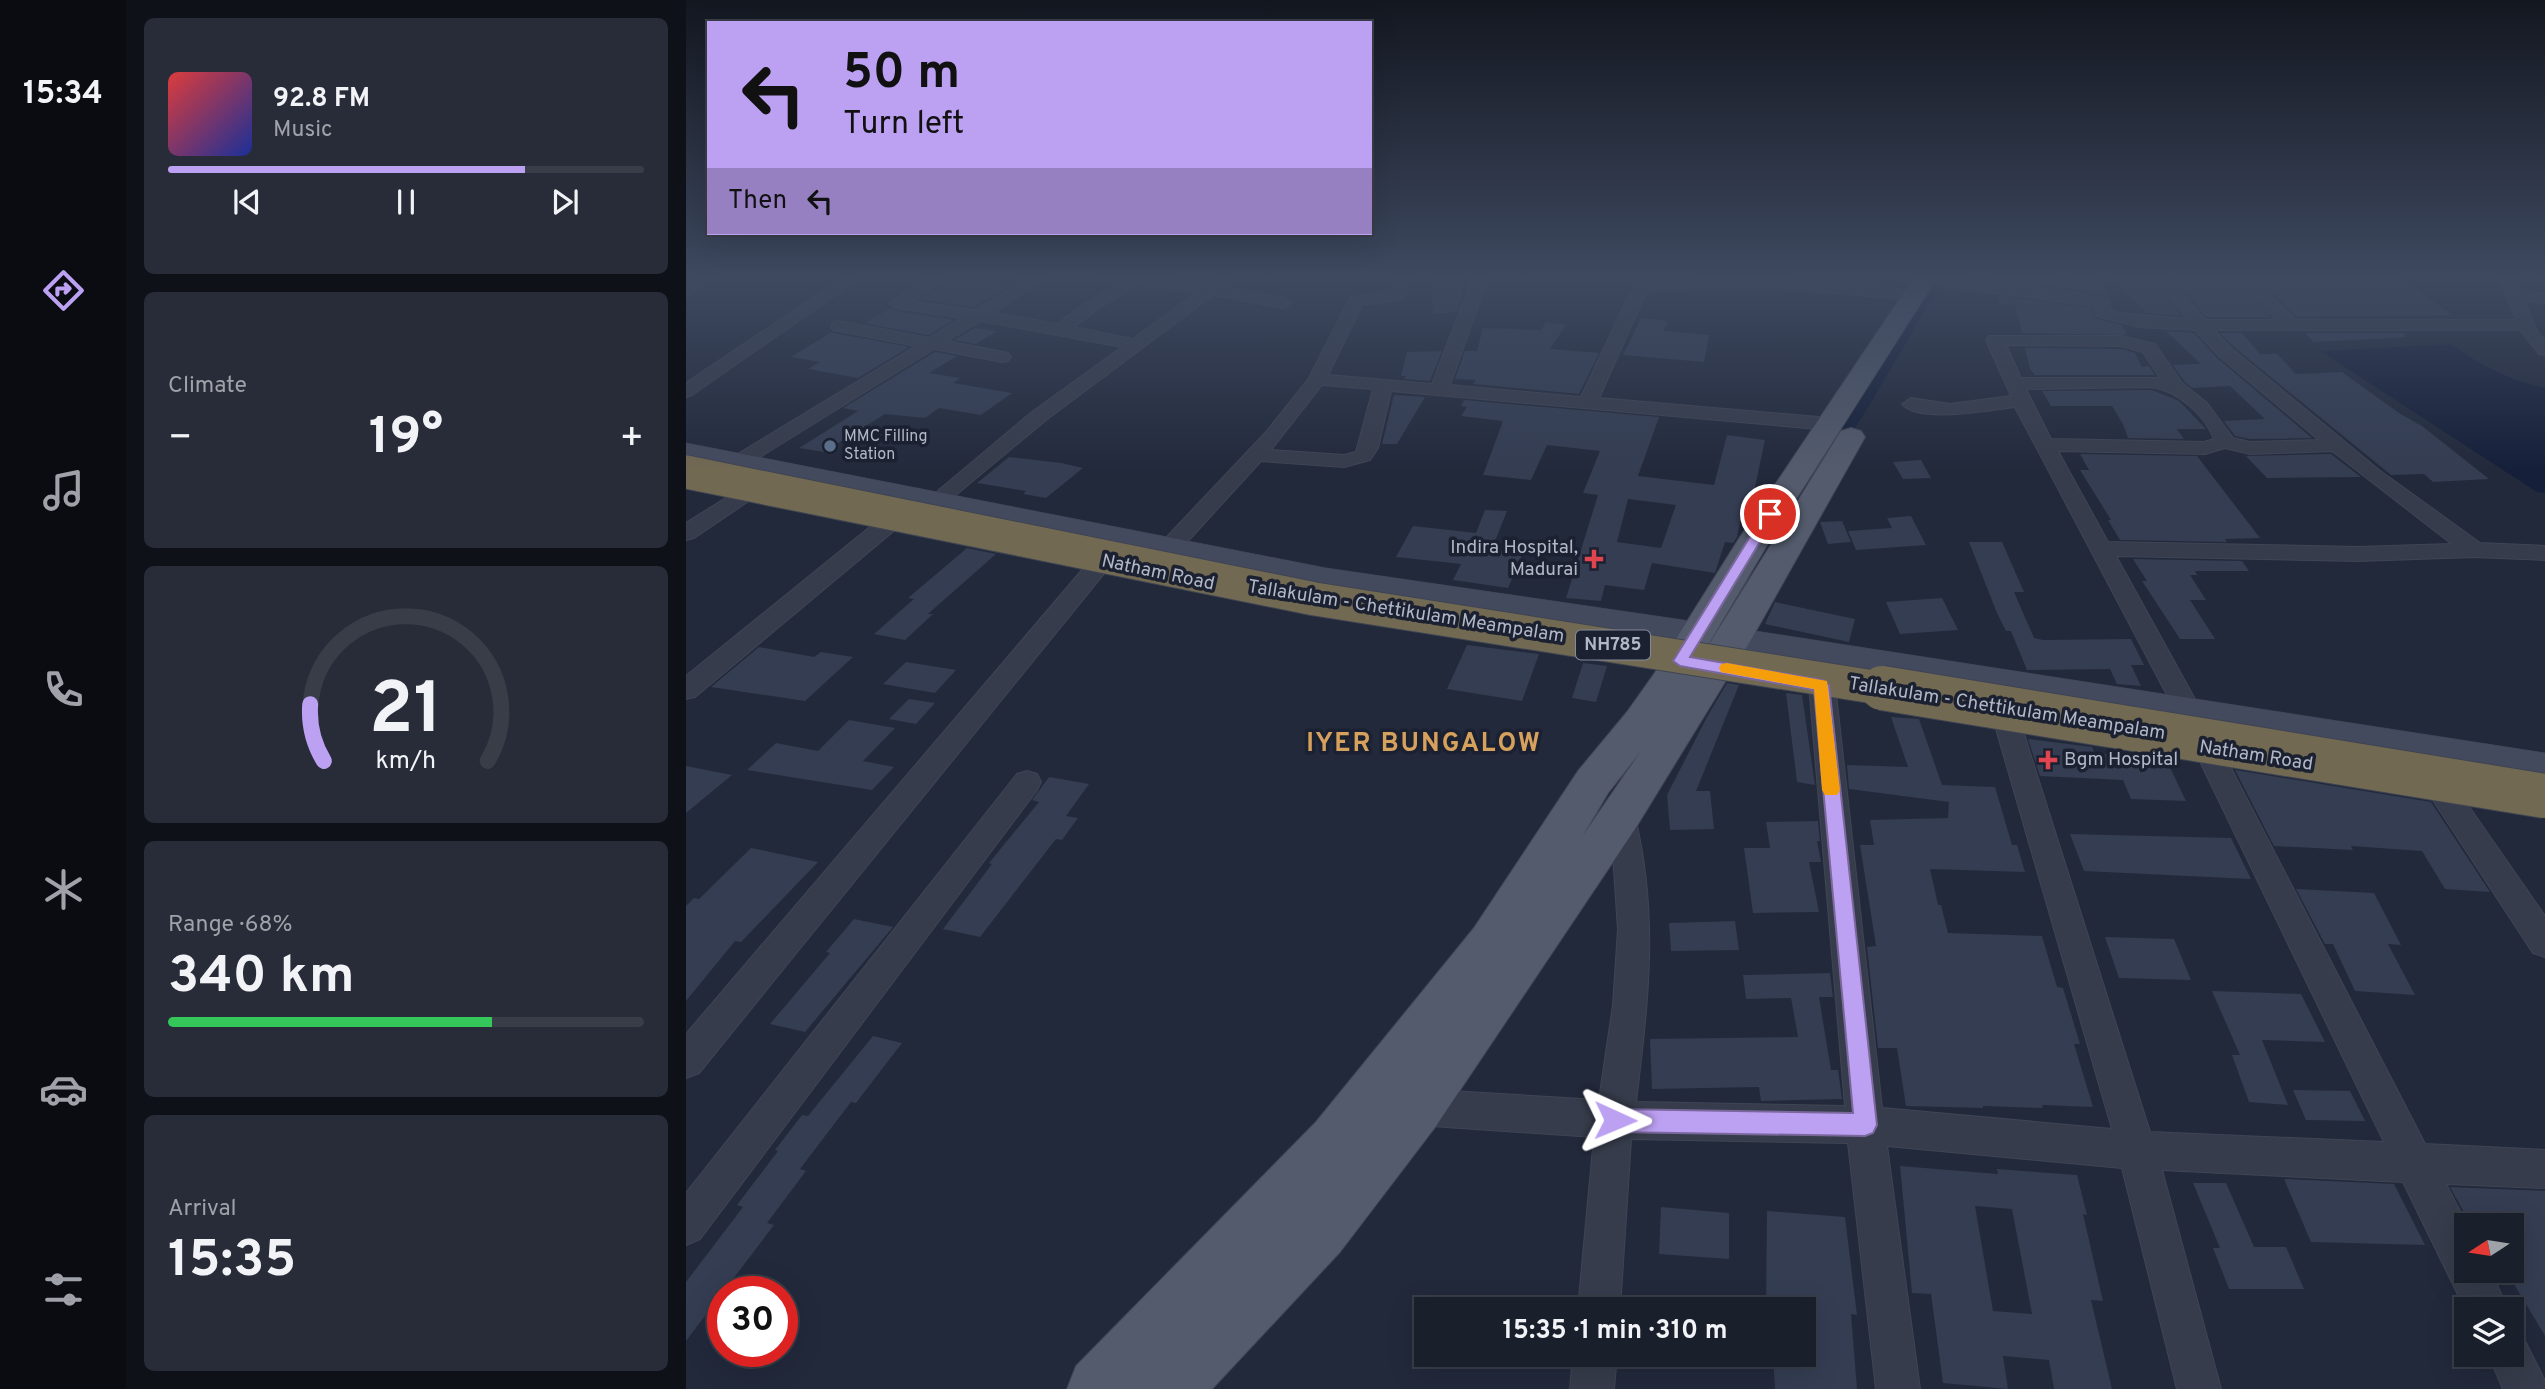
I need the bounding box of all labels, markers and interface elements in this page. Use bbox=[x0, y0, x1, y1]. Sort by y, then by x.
text: 50 m bbox=[843, 44, 960, 106]
icon: left bbox=[728, 49, 819, 140]
text: 15:34 bbox=[23, 75, 103, 115]
text: 92.8 FM bbox=[273, 83, 370, 116]
text: Turn left bbox=[843, 105, 964, 145]
text: Music bbox=[273, 116, 333, 145]
icon: left bbox=[801, 182, 839, 220]
icon: previous bbox=[228, 183, 266, 221]
icon: pause bbox=[387, 183, 425, 221]
icon: next bbox=[546, 183, 584, 221]
text: Then bbox=[728, 185, 787, 218]
icon: directions bbox=[39, 266, 88, 315]
text: Climate bbox=[168, 372, 247, 401]
text: 19° bbox=[369, 406, 443, 472]
text: − bbox=[168, 415, 193, 464]
text: + bbox=[619, 415, 644, 464]
place label: MMC Filling Station bbox=[844, 427, 928, 465]
marker: MMC Filling Station bbox=[822, 438, 838, 454]
icon: music bbox=[39, 466, 88, 515]
pin bbox=[1740, 484, 1800, 544]
icon: arrive bbox=[1751, 495, 1789, 533]
place label: Indira Hospital, Madurai bbox=[1450, 536, 1578, 582]
street label: Natham Road bbox=[1099, 549, 1217, 597]
marker: Indira Hospital, Madurai bbox=[1584, 549, 1604, 569]
street label: Tallakulam - Chettikulam Meampalam bbox=[1246, 575, 1566, 649]
road number: NH785 bbox=[1576, 630, 1650, 660]
icon: phone bbox=[39, 665, 88, 714]
text: 21 bbox=[369, 667, 443, 759]
street label: Tallakulam - Chettikulam Meampalam bbox=[1847, 672, 2167, 746]
district label: IYER BUNGALOW bbox=[1306, 728, 1542, 761]
street label: Natham Road bbox=[2197, 735, 2315, 777]
text: km/h bbox=[376, 745, 436, 777]
place label: Bgm Hospital bbox=[2064, 748, 2178, 772]
marker: Bgm Hospital bbox=[2038, 750, 2058, 770]
icon: climate bbox=[39, 865, 88, 914]
text: Range · 68% bbox=[168, 911, 293, 940]
text: 340 km bbox=[168, 945, 354, 1011]
icon: car bbox=[39, 1065, 88, 1114]
position arrow bbox=[1578, 1083, 1652, 1157]
text: Arrival bbox=[168, 1195, 237, 1224]
north arrow bbox=[2454, 1213, 2524, 1283]
map controls bbox=[2454, 1213, 2524, 1367]
text: 15:35 bbox=[168, 1229, 296, 1295]
icon: filters bbox=[39, 1265, 88, 1314]
speed limit sign: 30 bbox=[707, 1276, 798, 1367]
button: layers bbox=[2454, 1297, 2524, 1367]
text: 15:35 · 1 min · 310 m bbox=[1503, 1315, 1727, 1348]

